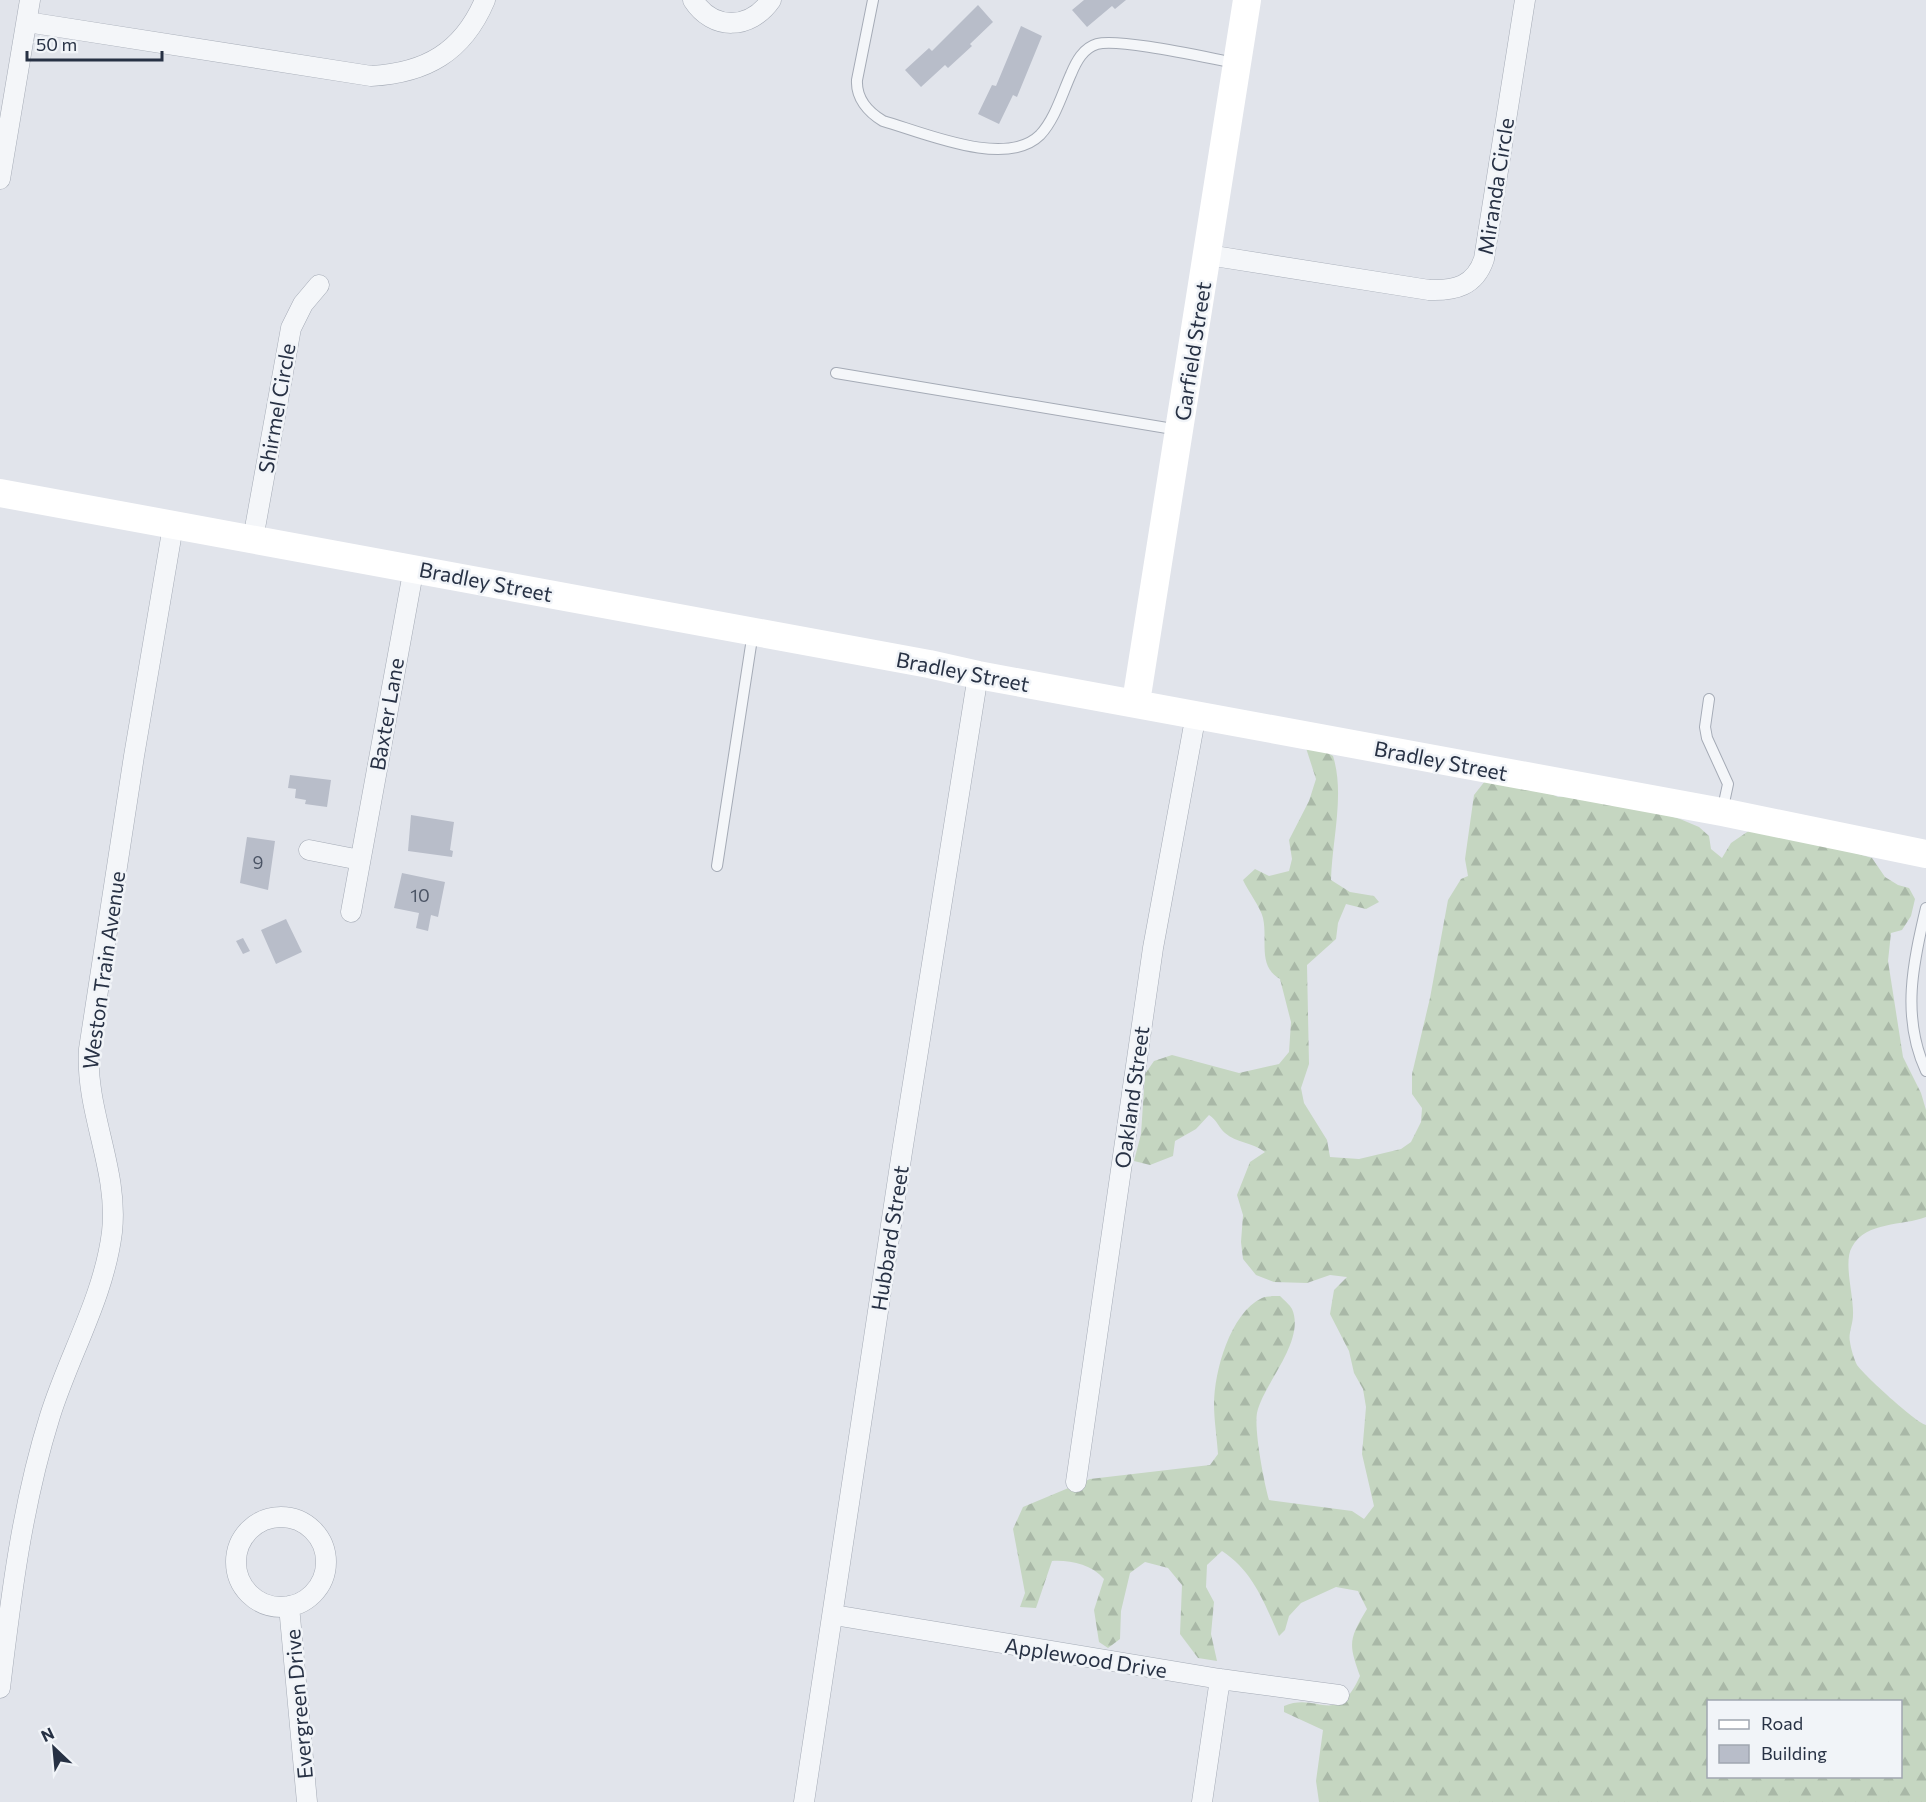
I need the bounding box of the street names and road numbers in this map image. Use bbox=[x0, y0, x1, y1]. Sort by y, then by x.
street label: Miranda Circle bbox=[1472, 116, 1518, 256]
street label: Garfield Street bbox=[1169, 280, 1215, 422]
street label: Shirmel Circle bbox=[252, 341, 300, 475]
street label: Bradley Street bbox=[417, 556, 555, 606]
street label: Bradley Street bbox=[894, 646, 1032, 696]
street label: Baxter Lane bbox=[364, 656, 408, 772]
street label: Bradley Street bbox=[1372, 735, 1510, 785]
street label: Weston Train Avenue bbox=[77, 869, 129, 1071]
street label: Oakland Street bbox=[1109, 1024, 1153, 1170]
street label: Hubbard Street bbox=[865, 1164, 913, 1312]
street label: Evergreen Drive bbox=[279, 1628, 317, 1780]
street label: Applewood Drive bbox=[1003, 1632, 1169, 1682]

